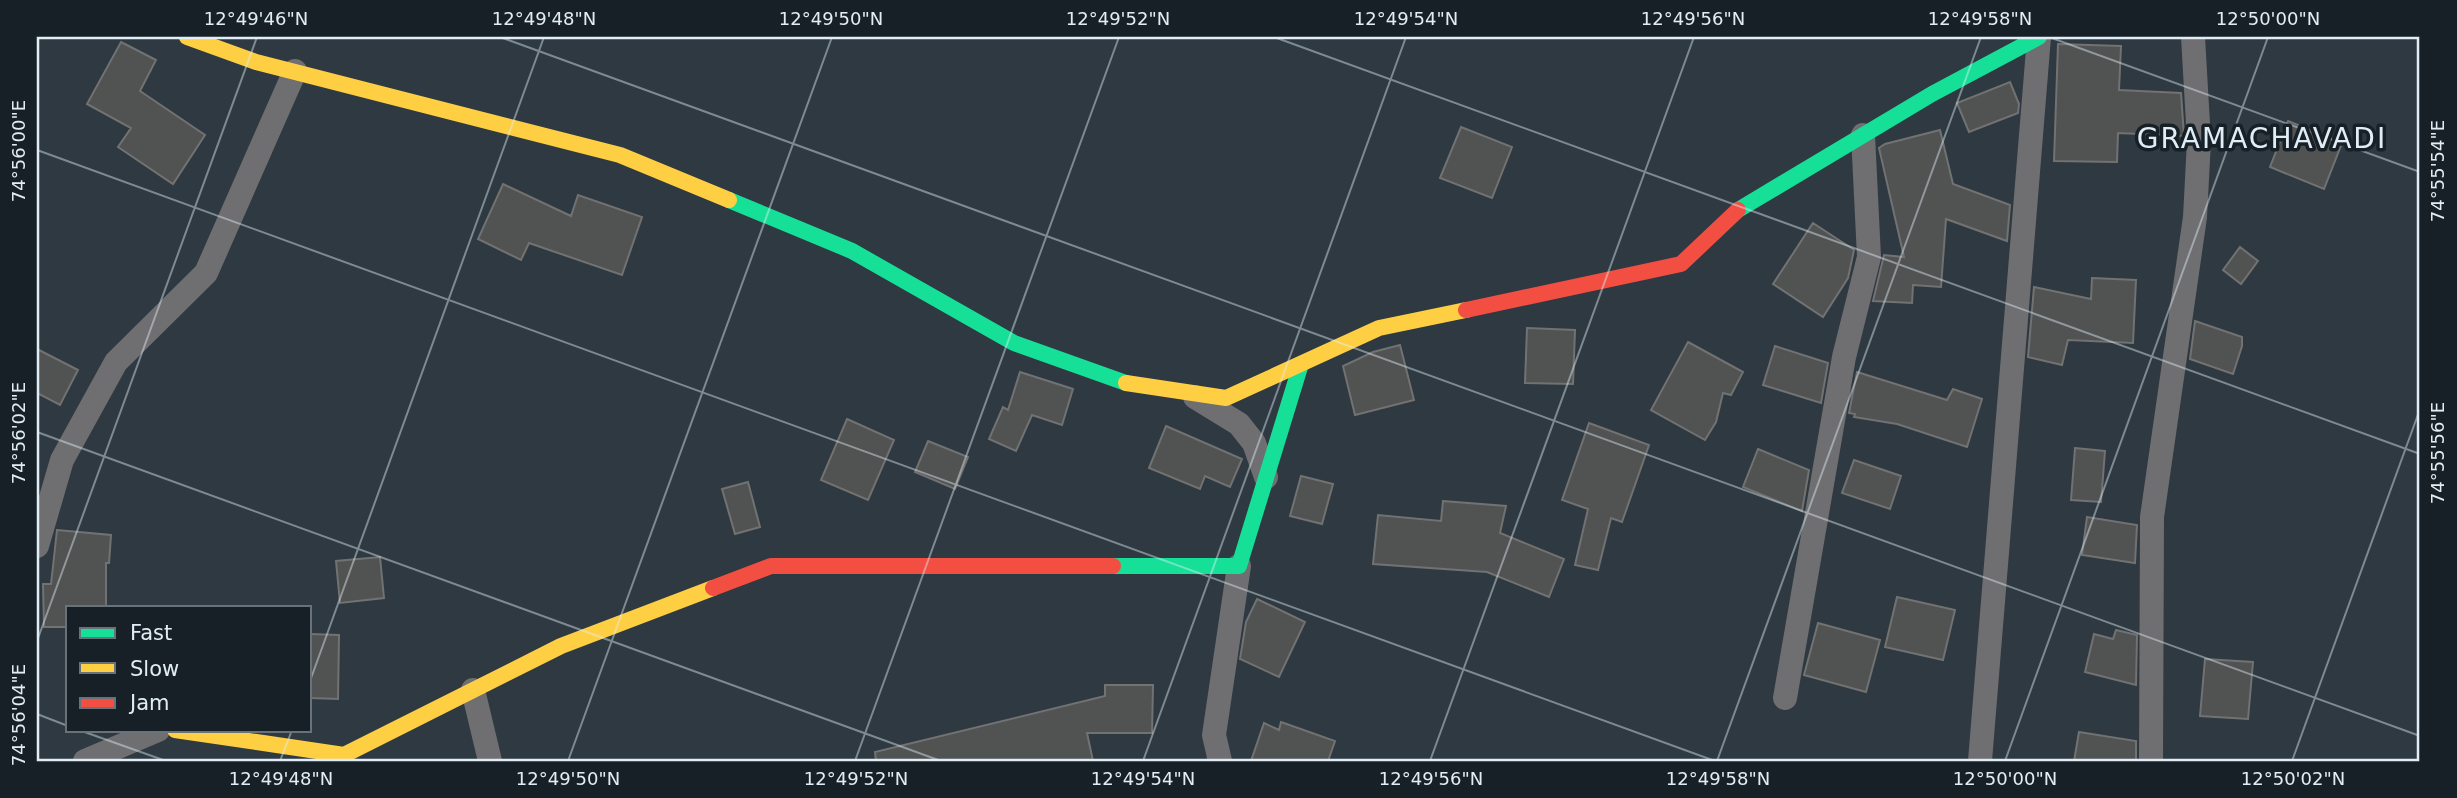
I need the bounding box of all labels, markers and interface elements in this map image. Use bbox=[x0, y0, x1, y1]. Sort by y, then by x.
text: 12°49'46"N bbox=[204, 8, 308, 29]
text: 12°49'48"N bbox=[492, 8, 596, 29]
text: 12°49'50"N bbox=[779, 8, 883, 29]
text: 12°49'52"N bbox=[1066, 8, 1170, 29]
text: 12°49'54"N bbox=[1354, 8, 1458, 29]
text: 12°49'56"N bbox=[1641, 8, 1745, 29]
text: 12°49'58"N bbox=[1928, 8, 2032, 29]
text: 12°50'00"N bbox=[2216, 8, 2320, 29]
text: 74°56'00"E bbox=[8, 100, 29, 202]
text: 74°55'54"E bbox=[2427, 120, 2448, 222]
district label: GRAMACHAVADI bbox=[2137, 122, 2387, 155]
text: 74°56'02"E bbox=[8, 382, 29, 484]
text: 74°55'56"E bbox=[2427, 402, 2448, 504]
legend bbox=[66, 606, 312, 732]
text: Fast bbox=[130, 621, 172, 645]
text: Slow bbox=[130, 657, 179, 681]
text: 74°56'04"E bbox=[8, 664, 29, 766]
text: Jam bbox=[128, 691, 170, 715]
text: 12°49'48"N bbox=[229, 768, 333, 789]
text: 12°49'50"N bbox=[516, 768, 620, 789]
text: 12°49'52"N bbox=[804, 768, 908, 789]
text: 12°49'54"N bbox=[1091, 768, 1195, 789]
text: 12°49'56"N bbox=[1379, 768, 1483, 789]
text: 12°49'58"N bbox=[1666, 768, 1770, 789]
text: 12°50'00"N bbox=[1953, 768, 2057, 789]
text: 12°50'02"N bbox=[2241, 768, 2345, 789]

